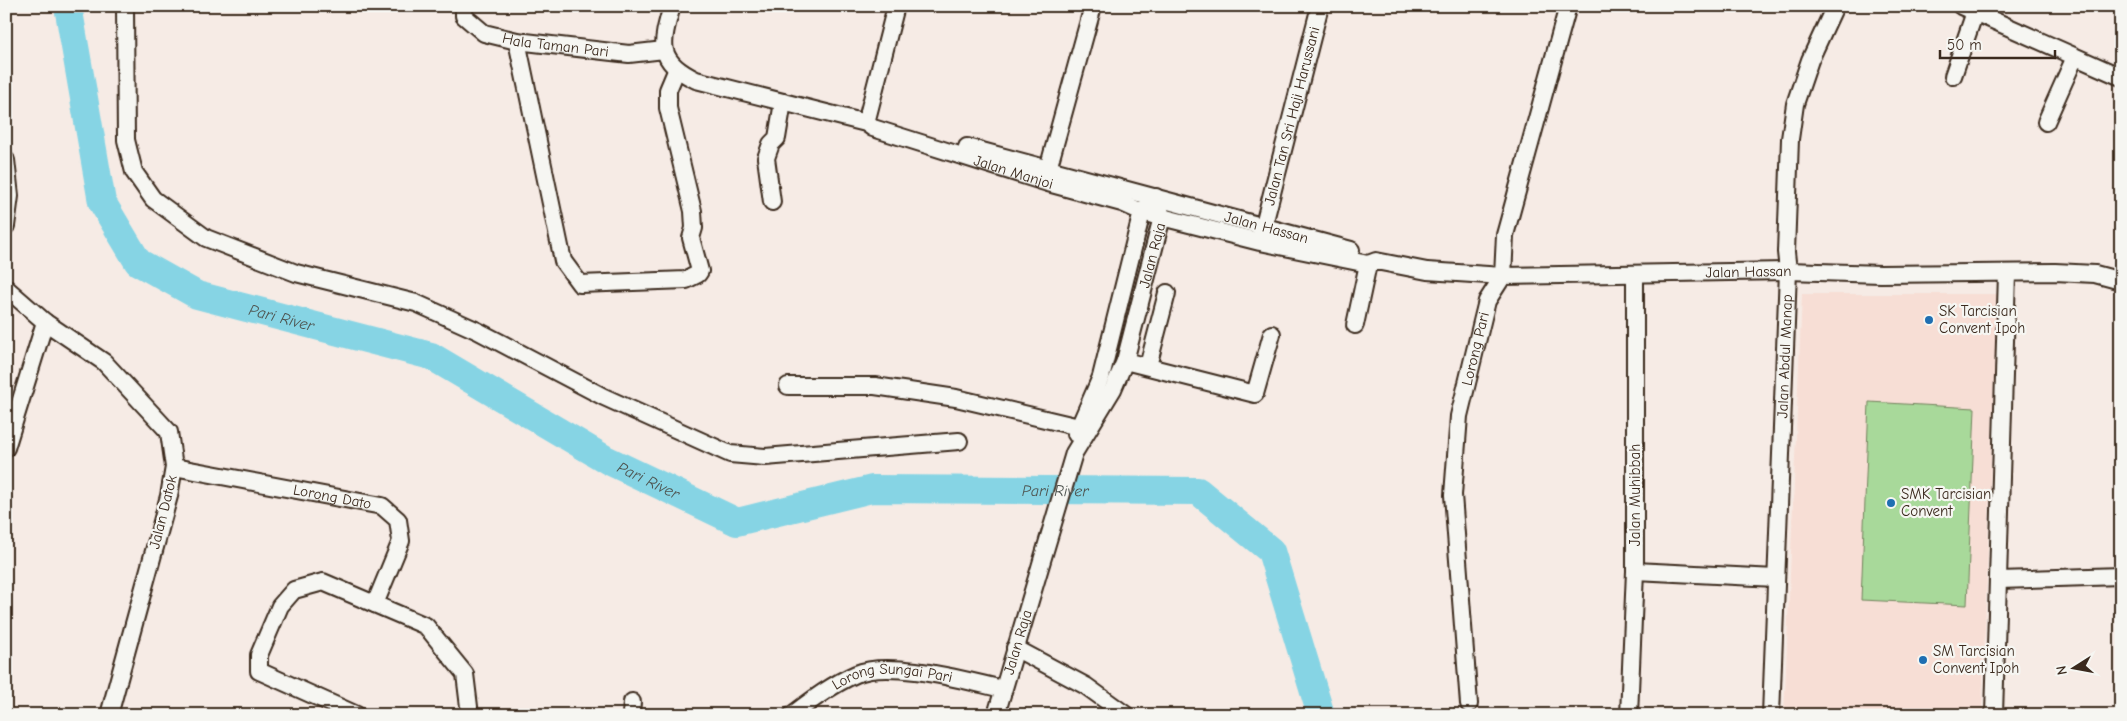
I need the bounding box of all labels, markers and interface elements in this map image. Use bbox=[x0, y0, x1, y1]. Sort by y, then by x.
street label: Jalan Tan Sri Haji Harussani bbox=[1260, 25, 1323, 207]
scale bar bbox=[1940, 28, 2054, 60]
street label: Hala Taman Pari bbox=[500, 29, 610, 61]
text: 50 m bbox=[1947, 36, 1982, 54]
street label: Jalan Manjoi bbox=[971, 151, 1055, 193]
street label: Jalan Hassan bbox=[1223, 207, 1310, 247]
street label: Jalan Raja bbox=[1135, 221, 1169, 290]
street label: Jalan Hassan bbox=[1705, 262, 1792, 281]
street label: Jalan Abdul Manap bbox=[1773, 294, 1796, 419]
water label: Pari River bbox=[247, 301, 317, 335]
place label: SK Tarcisian Convent Ipoh bbox=[1939, 302, 2025, 337]
street label: Lorong Pari bbox=[1458, 310, 1493, 387]
marker: SK Tarcisian Convent Ipoh bbox=[1923, 314, 1935, 326]
street label: Jalan Muhibbah bbox=[1626, 444, 1644, 546]
water label: Pari River bbox=[614, 458, 683, 504]
street label: Jalan Datok bbox=[145, 473, 181, 551]
street label: Lorong Dato bbox=[292, 481, 373, 513]
water label: Pari River bbox=[1022, 482, 1089, 500]
place label: SMK Tarcisian Convent bbox=[1901, 485, 1991, 520]
marker: SMK Tarcisian Convent bbox=[1885, 497, 1897, 509]
street label: Jalan Raja bbox=[1000, 608, 1036, 677]
place label: SM Tarcisian Convent Ipoh bbox=[1933, 642, 2019, 677]
north arrow bbox=[2050, 644, 2100, 694]
marker: SM Tarcisian Convent Ipoh bbox=[1917, 654, 1929, 666]
street label: Lorong Sungai Pari bbox=[829, 660, 954, 694]
text: N bbox=[2053, 664, 2071, 676]

